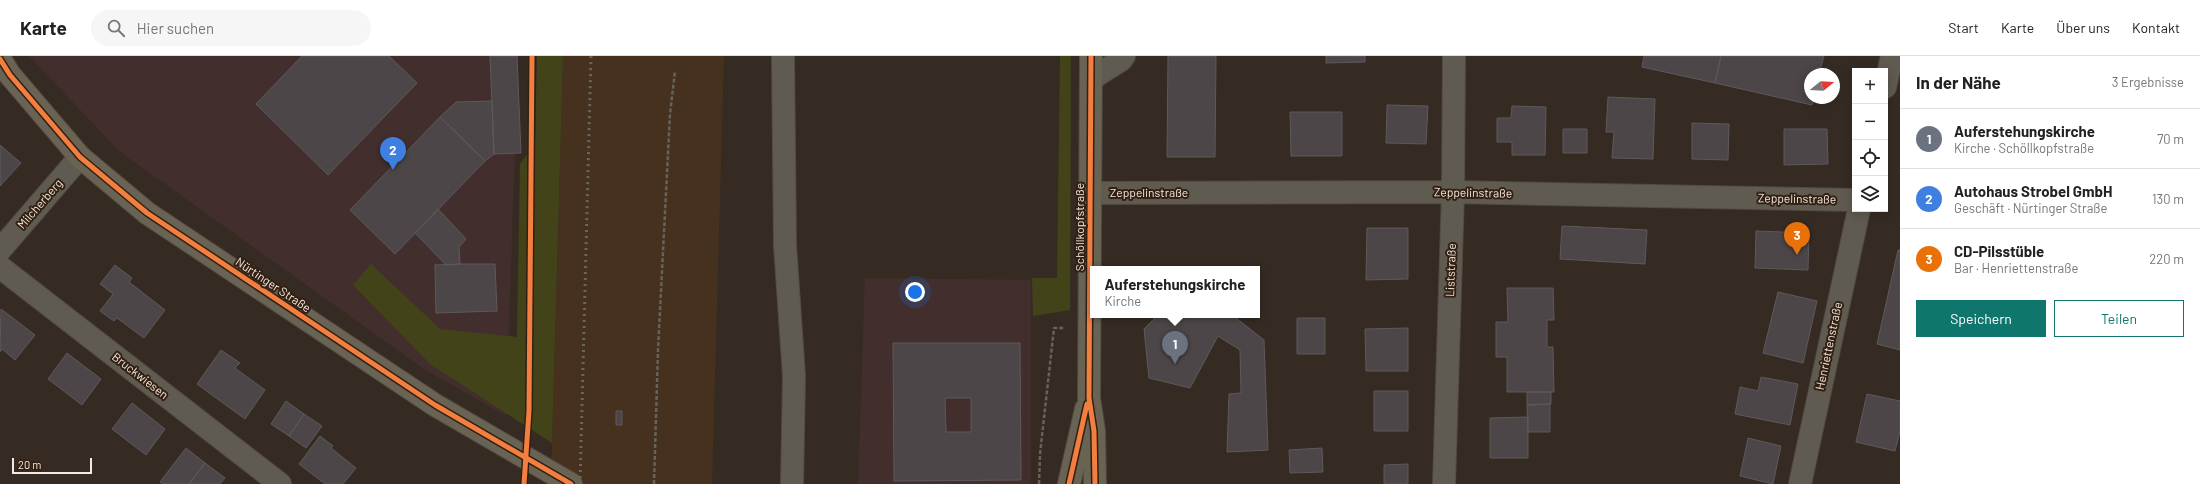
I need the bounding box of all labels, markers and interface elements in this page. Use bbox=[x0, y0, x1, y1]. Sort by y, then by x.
search box bbox=[91, 10, 371, 46]
text: Karte bbox=[20, 16, 67, 39]
icon: search bbox=[105, 17, 127, 39]
text: Hier suchen bbox=[137, 19, 214, 37]
text: Start bbox=[1948, 19, 1979, 36]
text: Karte bbox=[2001, 19, 2034, 36]
text: Über uns bbox=[2056, 19, 2110, 36]
text: Kontakt bbox=[2132, 19, 2180, 36]
north arrow bbox=[1804, 68, 1840, 104]
map controls bbox=[1852, 68, 1888, 212]
button: + bbox=[1852, 68, 1888, 104]
text: In der Nähe bbox=[1916, 72, 2001, 92]
text: 3 Ergebnisse bbox=[2112, 74, 2184, 90]
button: − bbox=[1852, 104, 1888, 140]
text: Auferstehungskirche bbox=[1954, 122, 2095, 140]
text: 1 bbox=[1927, 131, 1931, 147]
text: 70 m bbox=[2157, 131, 2184, 147]
pin: 2 bbox=[380, 137, 406, 170]
button: locate bbox=[1852, 140, 1888, 176]
text: Kirche · Schöllkopfstraße bbox=[1954, 140, 2094, 156]
street label: Milcherberg bbox=[14, 176, 65, 231]
button: layers bbox=[1852, 176, 1888, 212]
text: Autohaus Strobel GmbH bbox=[1954, 182, 2112, 200]
street label: Schöllkopfstraße bbox=[1072, 183, 1086, 271]
street label: Zeppelinstraße bbox=[1434, 184, 1512, 200]
street label: Zeppelinstraße bbox=[1110, 185, 1188, 199]
street label: Zeppelinstraße bbox=[1758, 190, 1836, 206]
text: 2 bbox=[1925, 191, 1933, 207]
text: 130 m bbox=[2152, 191, 2184, 207]
text: Geschäft · Nürtinger Straße bbox=[1954, 200, 2108, 216]
pin: 3 bbox=[1784, 222, 1810, 255]
text: CD-Pilsstüble bbox=[1954, 242, 2044, 260]
street label: Liststraße bbox=[1442, 243, 1458, 297]
text: 3 bbox=[1925, 251, 1933, 267]
text: 220 m bbox=[2149, 251, 2184, 267]
street label: Nürtinger Straße bbox=[233, 254, 314, 314]
text: Bar · Henriettenstraße bbox=[1954, 260, 2078, 276]
popup bbox=[1090, 266, 1260, 318]
text: Auferstehungskirche bbox=[1105, 275, 1245, 293]
your location bbox=[905, 282, 925, 302]
text: Kirche bbox=[1105, 293, 1141, 309]
button: Speichern bbox=[1916, 300, 2046, 337]
button: Teilen bbox=[2054, 300, 2184, 337]
street label: Henriettenstraße bbox=[1812, 301, 1844, 391]
pin: 1 bbox=[1162, 331, 1188, 364]
street label: Bruckwiesen bbox=[110, 349, 171, 401]
scale bar bbox=[12, 456, 92, 475]
text: 20 m bbox=[18, 458, 41, 471]

